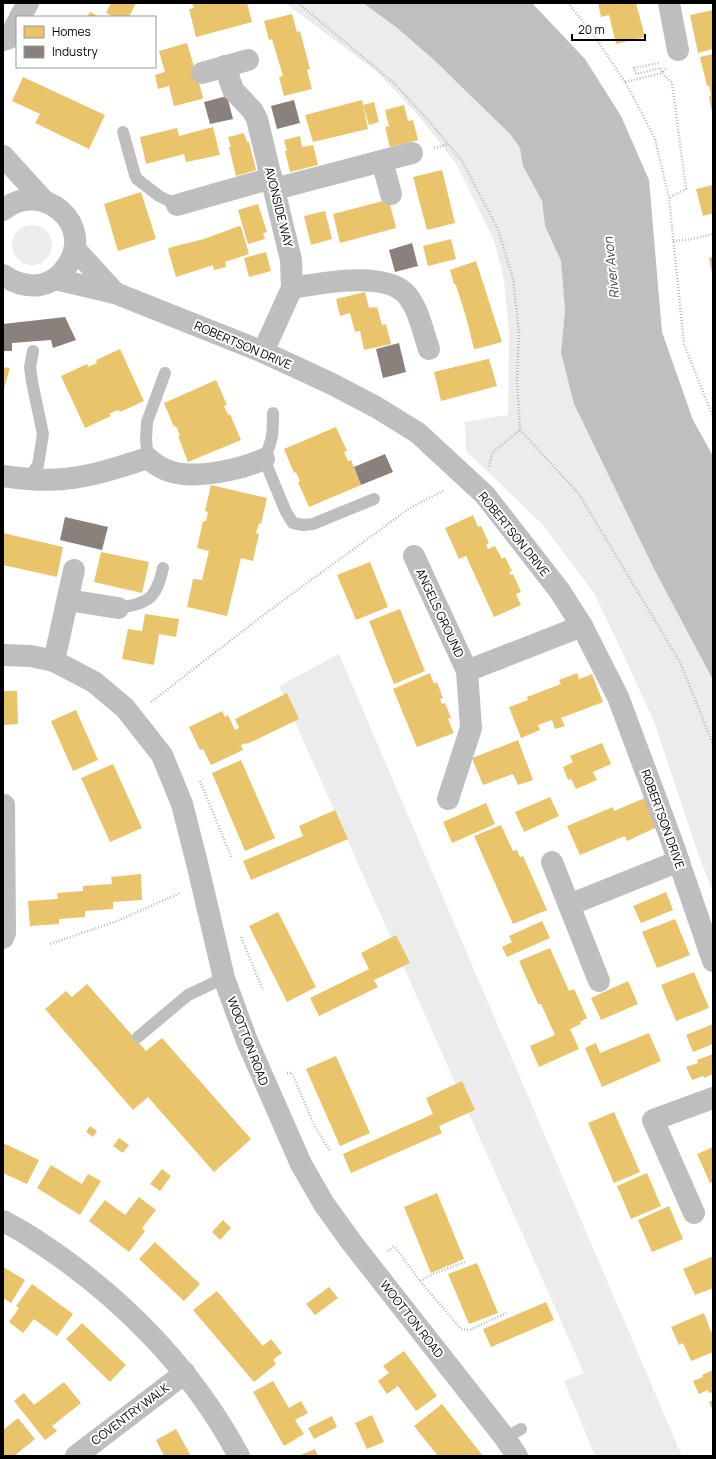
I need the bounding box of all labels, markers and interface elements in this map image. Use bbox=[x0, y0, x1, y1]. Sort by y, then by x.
legend bbox=[16, 16, 156, 68]
scale bar bbox=[572, 16, 645, 42]
text: 20 m bbox=[578, 21, 605, 38]
text: Homes bbox=[52, 23, 91, 40]
text: Industry bbox=[52, 43, 98, 60]
street label: AVONSIDE WAY bbox=[261, 165, 297, 249]
water label: River Avon bbox=[599, 235, 623, 300]
street label: ROBERTSON DRIVE bbox=[192, 317, 295, 373]
street label: ROBERTSON DRIVE bbox=[475, 488, 554, 580]
street label: ANGELS GROUND bbox=[412, 566, 468, 660]
street label: ROBERTSON DRIVE bbox=[637, 767, 689, 871]
street label: WOOTTON ROAD bbox=[223, 994, 273, 1088]
street label: WOOTTON ROAD bbox=[376, 1277, 448, 1361]
street label: COVENTRY WALK bbox=[87, 1379, 173, 1449]

